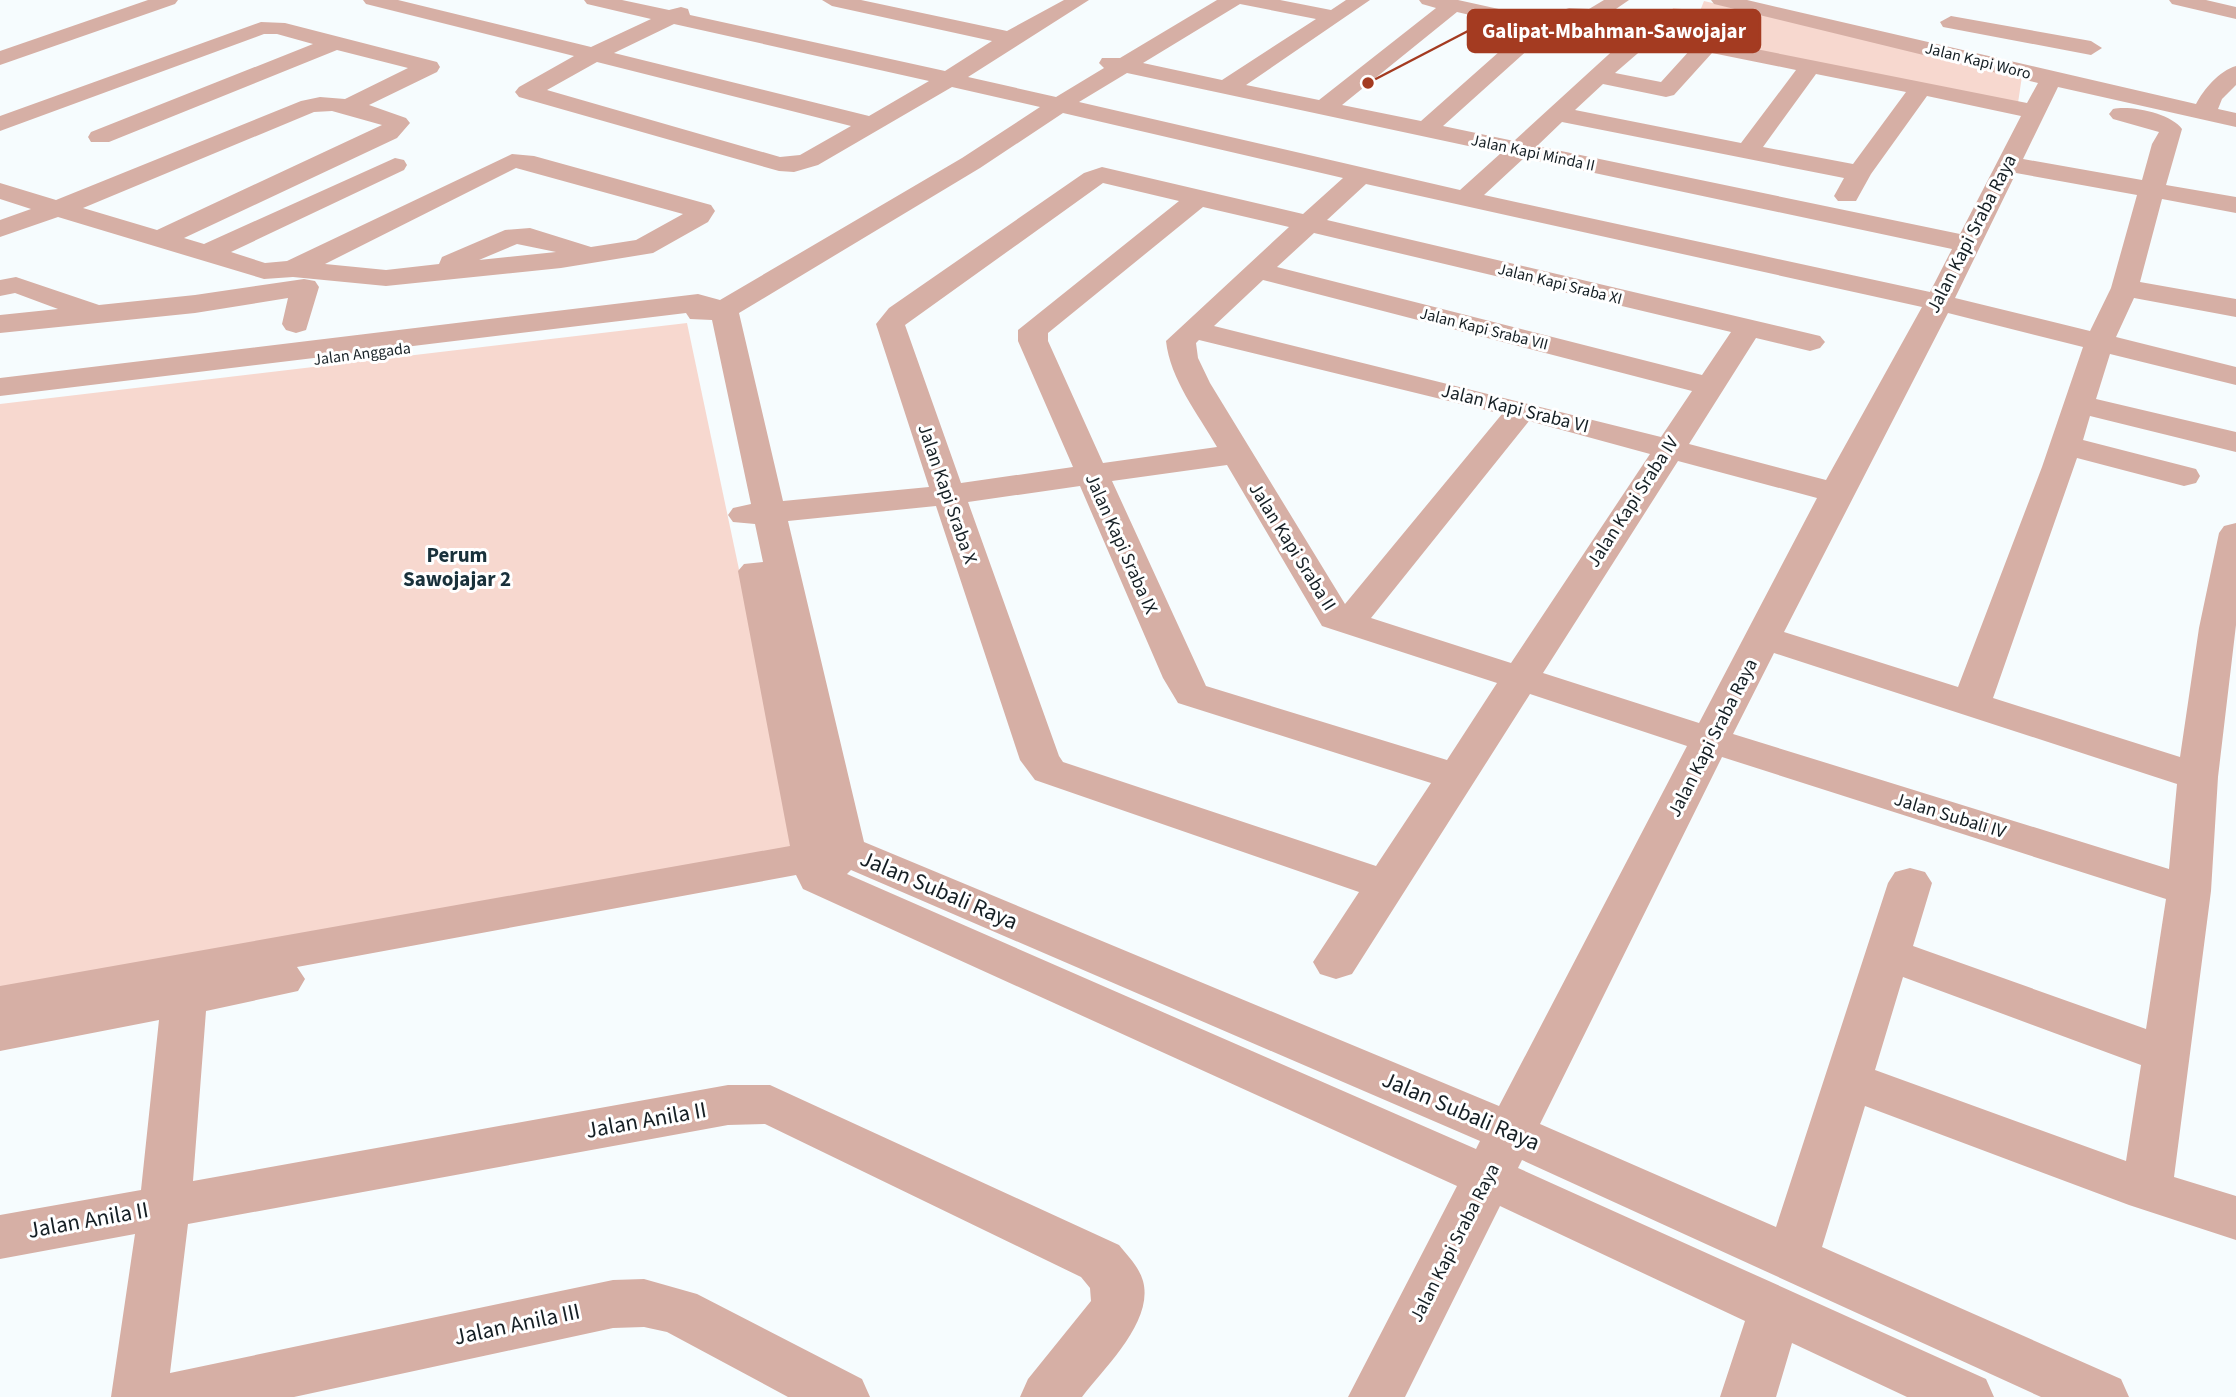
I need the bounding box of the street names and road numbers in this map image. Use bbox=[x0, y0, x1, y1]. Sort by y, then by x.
street label: Jalan Kapi Woro bbox=[1923, 37, 2033, 85]
street label: Jalan Kapi Minda II bbox=[1469, 129, 1597, 177]
street label: Jalan Kapi Sraba Raya bbox=[1920, 150, 2024, 318]
street label: Jalan Kapi Sraba XI bbox=[1496, 258, 1624, 310]
street label: Jalan Kapi Sraba VII bbox=[1418, 302, 1550, 356]
street label: Jalan Anggada bbox=[312, 337, 412, 371]
street label: Jalan Kapi Sraba VI bbox=[1438, 378, 1592, 440]
street label: Jalan Kapi Sraba X bbox=[910, 421, 984, 568]
street label: Jalan Kapi Sraba IV bbox=[1581, 431, 1686, 573]
street label: Jalan Kapi Sraba IX bbox=[1078, 469, 1164, 619]
street label: Jalan Kapi Sraba II bbox=[1242, 478, 1342, 616]
street label: Jalan Kapi Sraba Raya bbox=[1661, 654, 1765, 822]
street label: Jalan Subali IV bbox=[1891, 786, 2009, 846]
street label: Jalan Subali Raya bbox=[855, 842, 1023, 938]
street label: Jalan Subali Raya bbox=[1377, 1063, 1545, 1159]
street label: Jalan Anila II bbox=[583, 1093, 709, 1147]
street label: Jalan Kapi Sraba Raya bbox=[1403, 1159, 1507, 1327]
street label: Jalan Anila II bbox=[25, 1193, 151, 1247]
street label: Jalan Anila III bbox=[451, 1295, 583, 1353]

